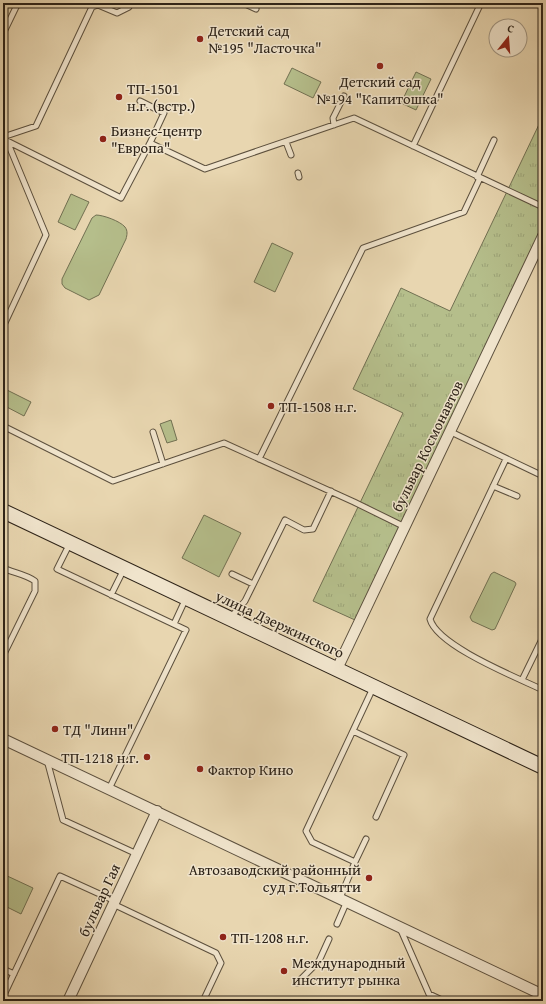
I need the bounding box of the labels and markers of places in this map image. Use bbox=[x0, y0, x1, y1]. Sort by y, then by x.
place label: Детский сад №195 "Ласточка" bbox=[207, 20, 322, 58]
marker: Детский сад №195 "Ласточка" bbox=[195, 34, 205, 44]
marker: Детский сад №194 "Капитошка" bbox=[375, 61, 385, 71]
place label: Детский сад №194 "Капитошка" bbox=[316, 71, 444, 109]
place label: ТП-1501 н.г. (встр.) bbox=[127, 78, 195, 116]
marker: ТП-1501 н.г. (встр.) bbox=[114, 92, 124, 102]
place label: Бизнес-центр "Европа" bbox=[111, 120, 202, 158]
marker: Бизнес-центр "Европа" bbox=[98, 134, 108, 144]
place label: ТП-1508 н.г. bbox=[279, 396, 357, 417]
marker: ТП-1508 н.г. bbox=[266, 401, 276, 411]
place label: ТД "Линн" bbox=[63, 719, 133, 740]
marker: ТД "Линн" bbox=[50, 724, 60, 734]
place label: ТП-1218 н.г. bbox=[61, 747, 139, 768]
marker: ТП-1218 н.г. bbox=[142, 752, 152, 762]
place label: Фактор Кино bbox=[208, 759, 294, 780]
marker: Фактор Кино bbox=[195, 764, 205, 774]
place label: Автозаводский районный суд г.Тольятти bbox=[189, 859, 361, 897]
marker: Автозаводский районный суд г.Тольятти bbox=[364, 873, 374, 883]
place label: ТП-1208 н.г. bbox=[231, 927, 309, 948]
marker: ТП-1208 н.г. bbox=[218, 932, 228, 942]
place label: Международный институт рынка bbox=[292, 952, 406, 990]
marker: Международный институт рынка bbox=[279, 966, 289, 976]

